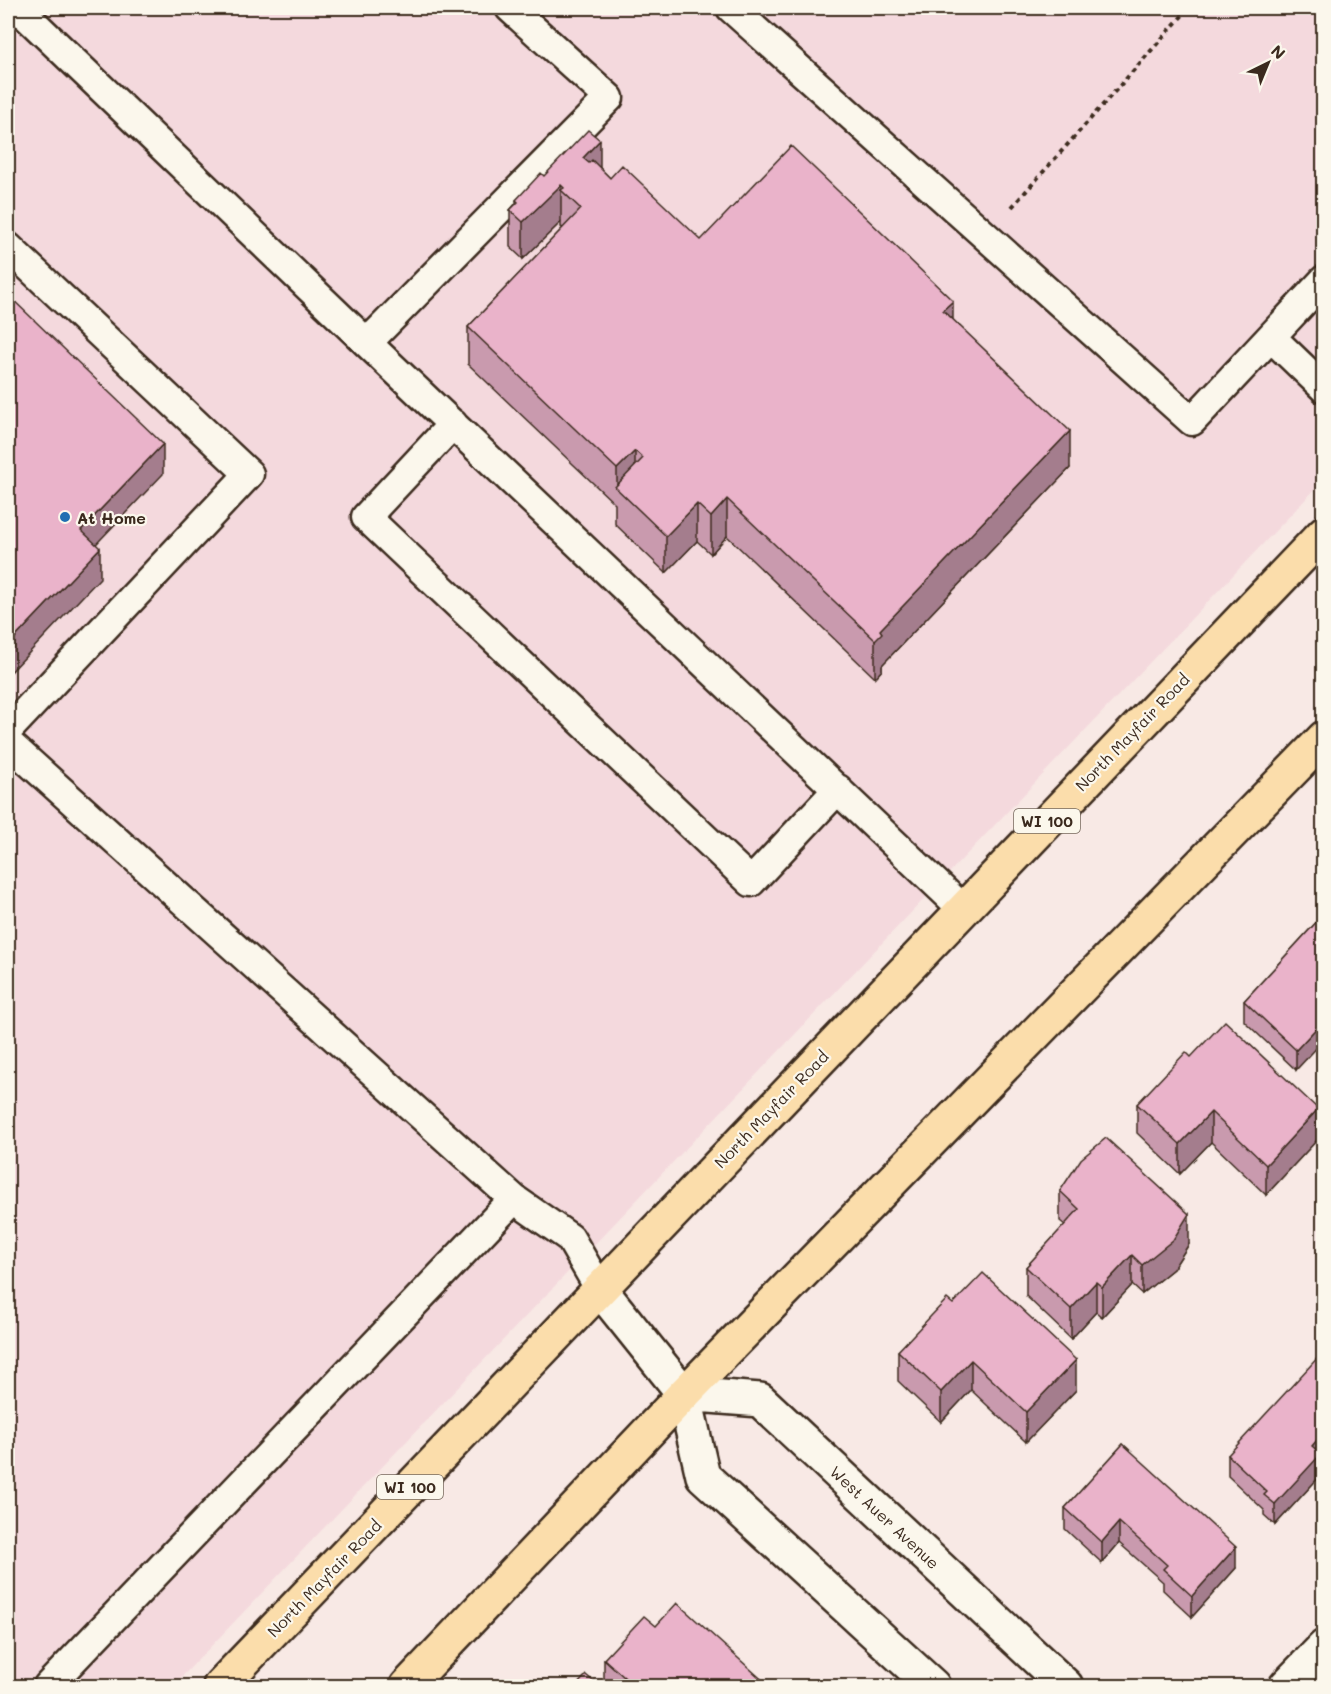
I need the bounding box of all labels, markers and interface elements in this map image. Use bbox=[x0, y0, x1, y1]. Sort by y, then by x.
north arrow bbox=[1238, 33, 1298, 93]
text: N bbox=[1267, 40, 1290, 63]
place label: At Home bbox=[77, 507, 146, 528]
marker: At Home bbox=[58, 510, 72, 524]
street label: North Mayfair Road bbox=[1070, 669, 1194, 795]
road number: WI 100 bbox=[1014, 809, 1080, 833]
street label: North Mayfair Road bbox=[709, 1046, 833, 1172]
street label: West Auer Avenue bbox=[826, 1461, 944, 1573]
road number: WI 100 bbox=[377, 1475, 443, 1499]
street label: North Mayfair Road bbox=[262, 1515, 386, 1641]

